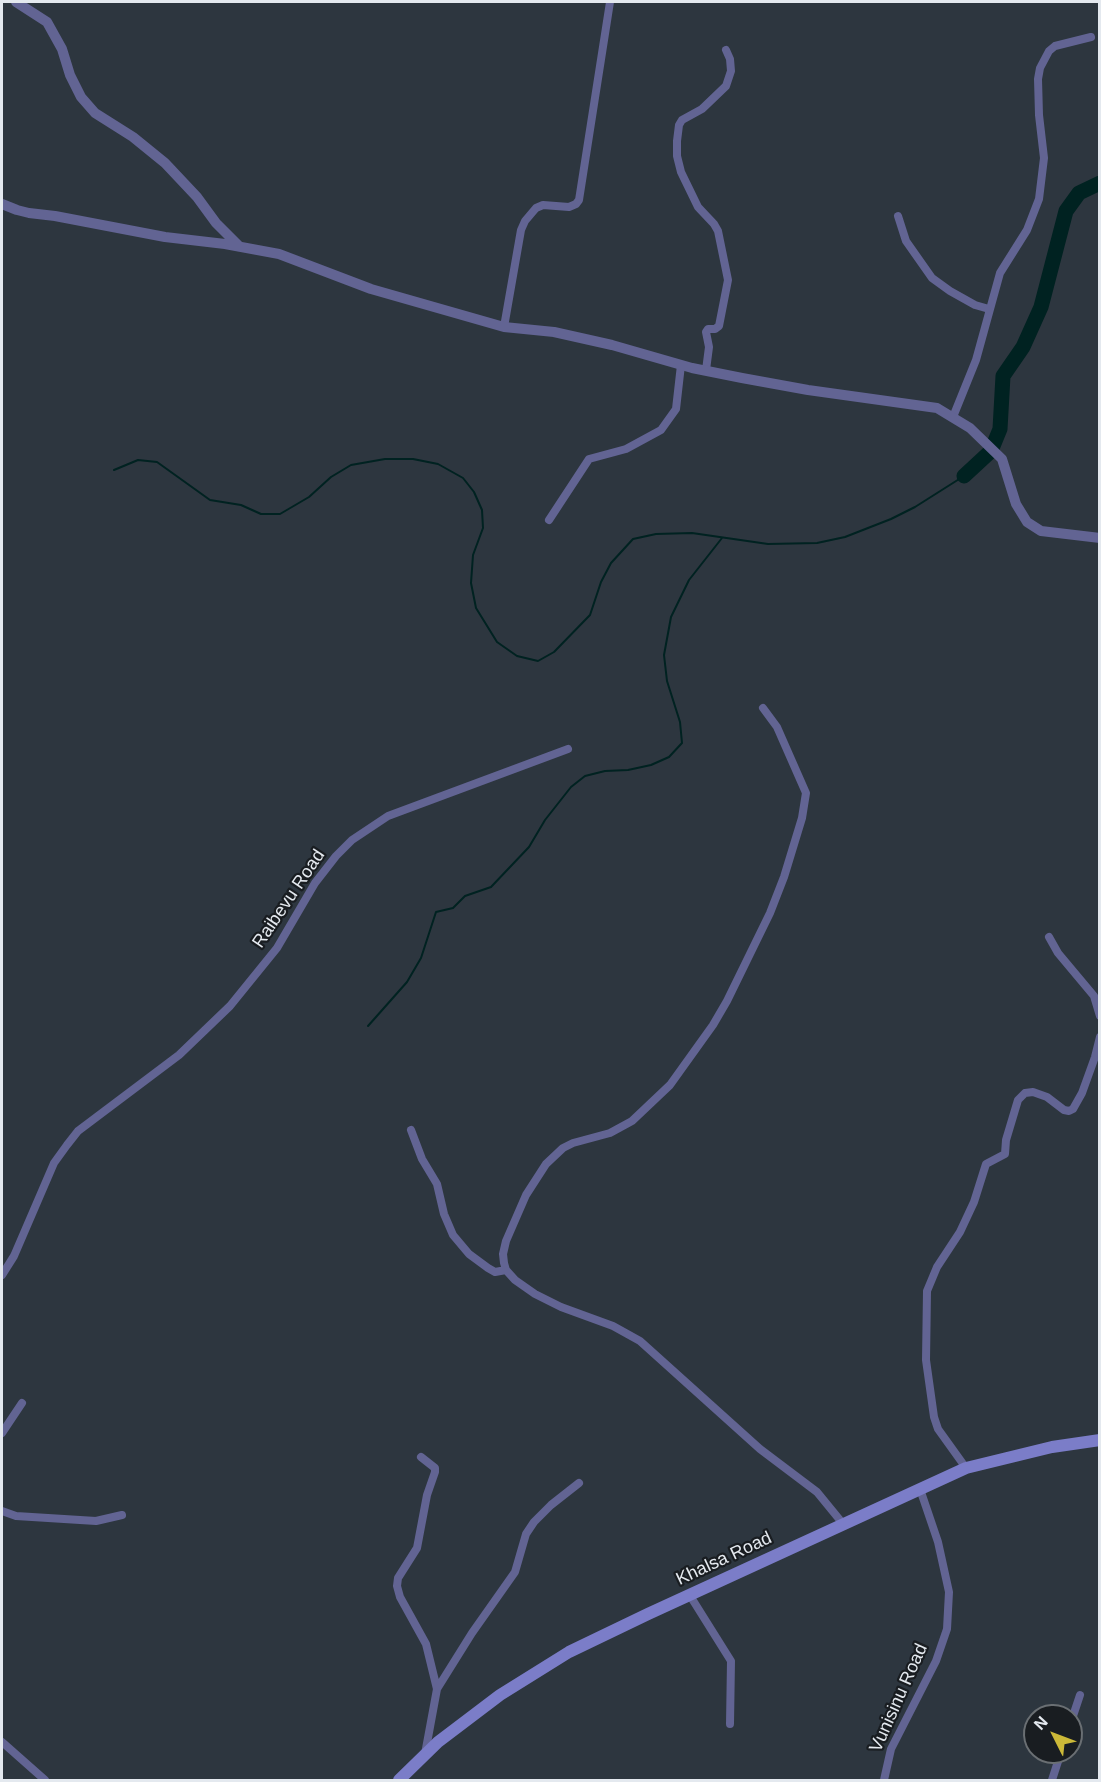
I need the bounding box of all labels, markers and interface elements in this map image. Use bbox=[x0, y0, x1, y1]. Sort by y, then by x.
street label: Raibevu Road bbox=[248, 846, 330, 952]
street label: Khalsa Road bbox=[673, 1527, 775, 1591]
street label: Vunisinu Road bbox=[865, 1640, 933, 1756]
north arrow bbox=[1023, 1704, 1083, 1764]
text: N bbox=[1031, 1713, 1051, 1733]

